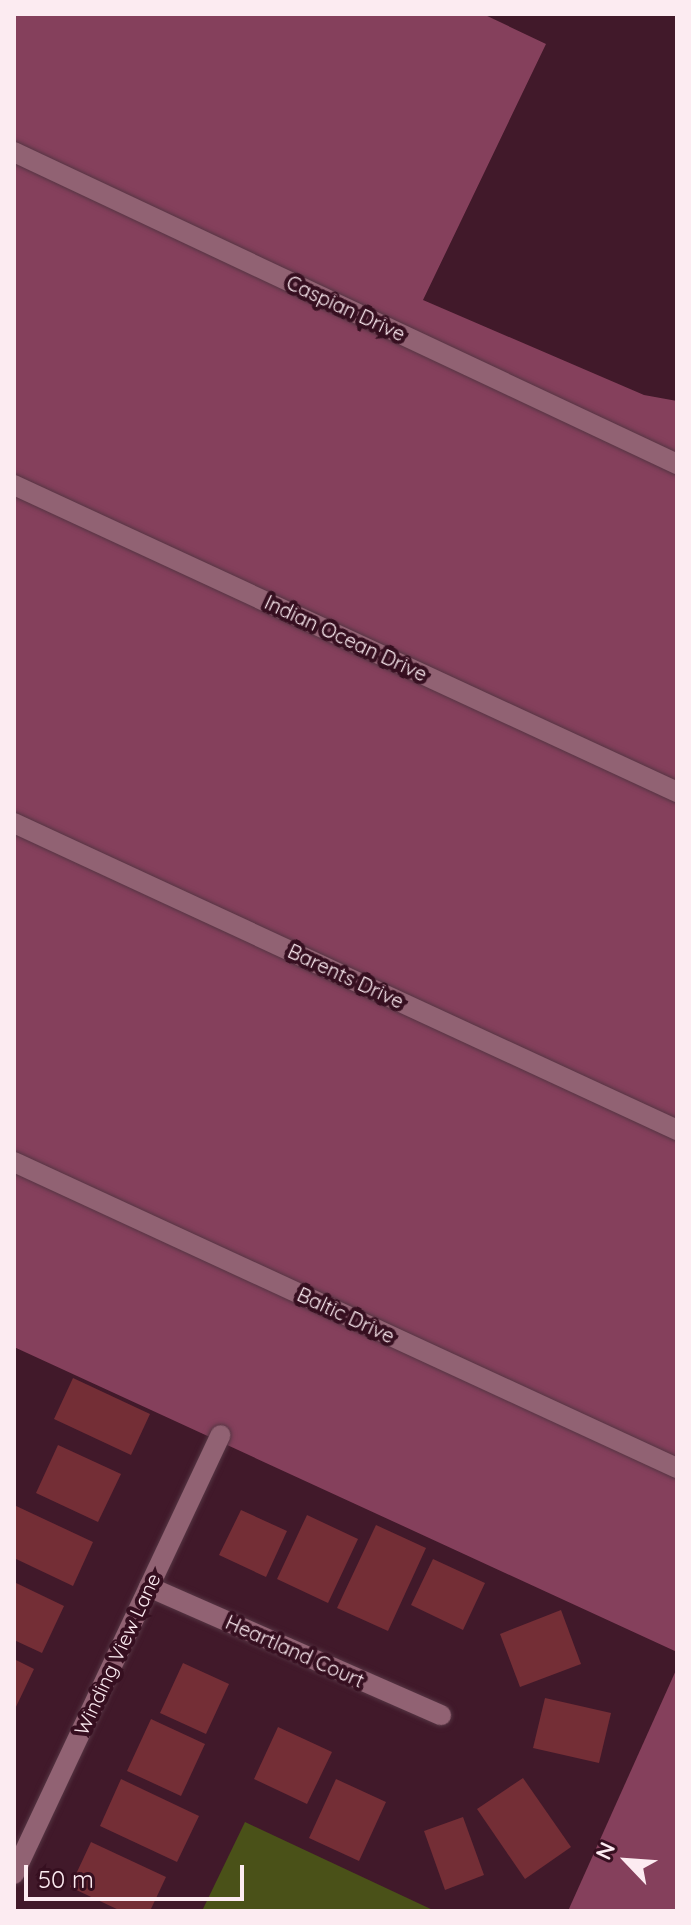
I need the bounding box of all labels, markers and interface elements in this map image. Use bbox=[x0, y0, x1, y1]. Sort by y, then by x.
street label: Caspian Drive bbox=[283, 270, 409, 346]
street label: Indian Ocean Drive bbox=[261, 590, 431, 686]
street label: Barents Drive bbox=[284, 939, 408, 1013]
street label: Baltic Drive bbox=[293, 1282, 399, 1348]
street label: Winding View Lane bbox=[69, 1569, 165, 1739]
street label: Heartland Court bbox=[222, 1610, 368, 1692]
north arrow bbox=[587, 1821, 667, 1901]
text: N bbox=[589, 1838, 621, 1864]
scale bar bbox=[28, 1849, 248, 1899]
text: 50 m bbox=[38, 1864, 94, 1894]

